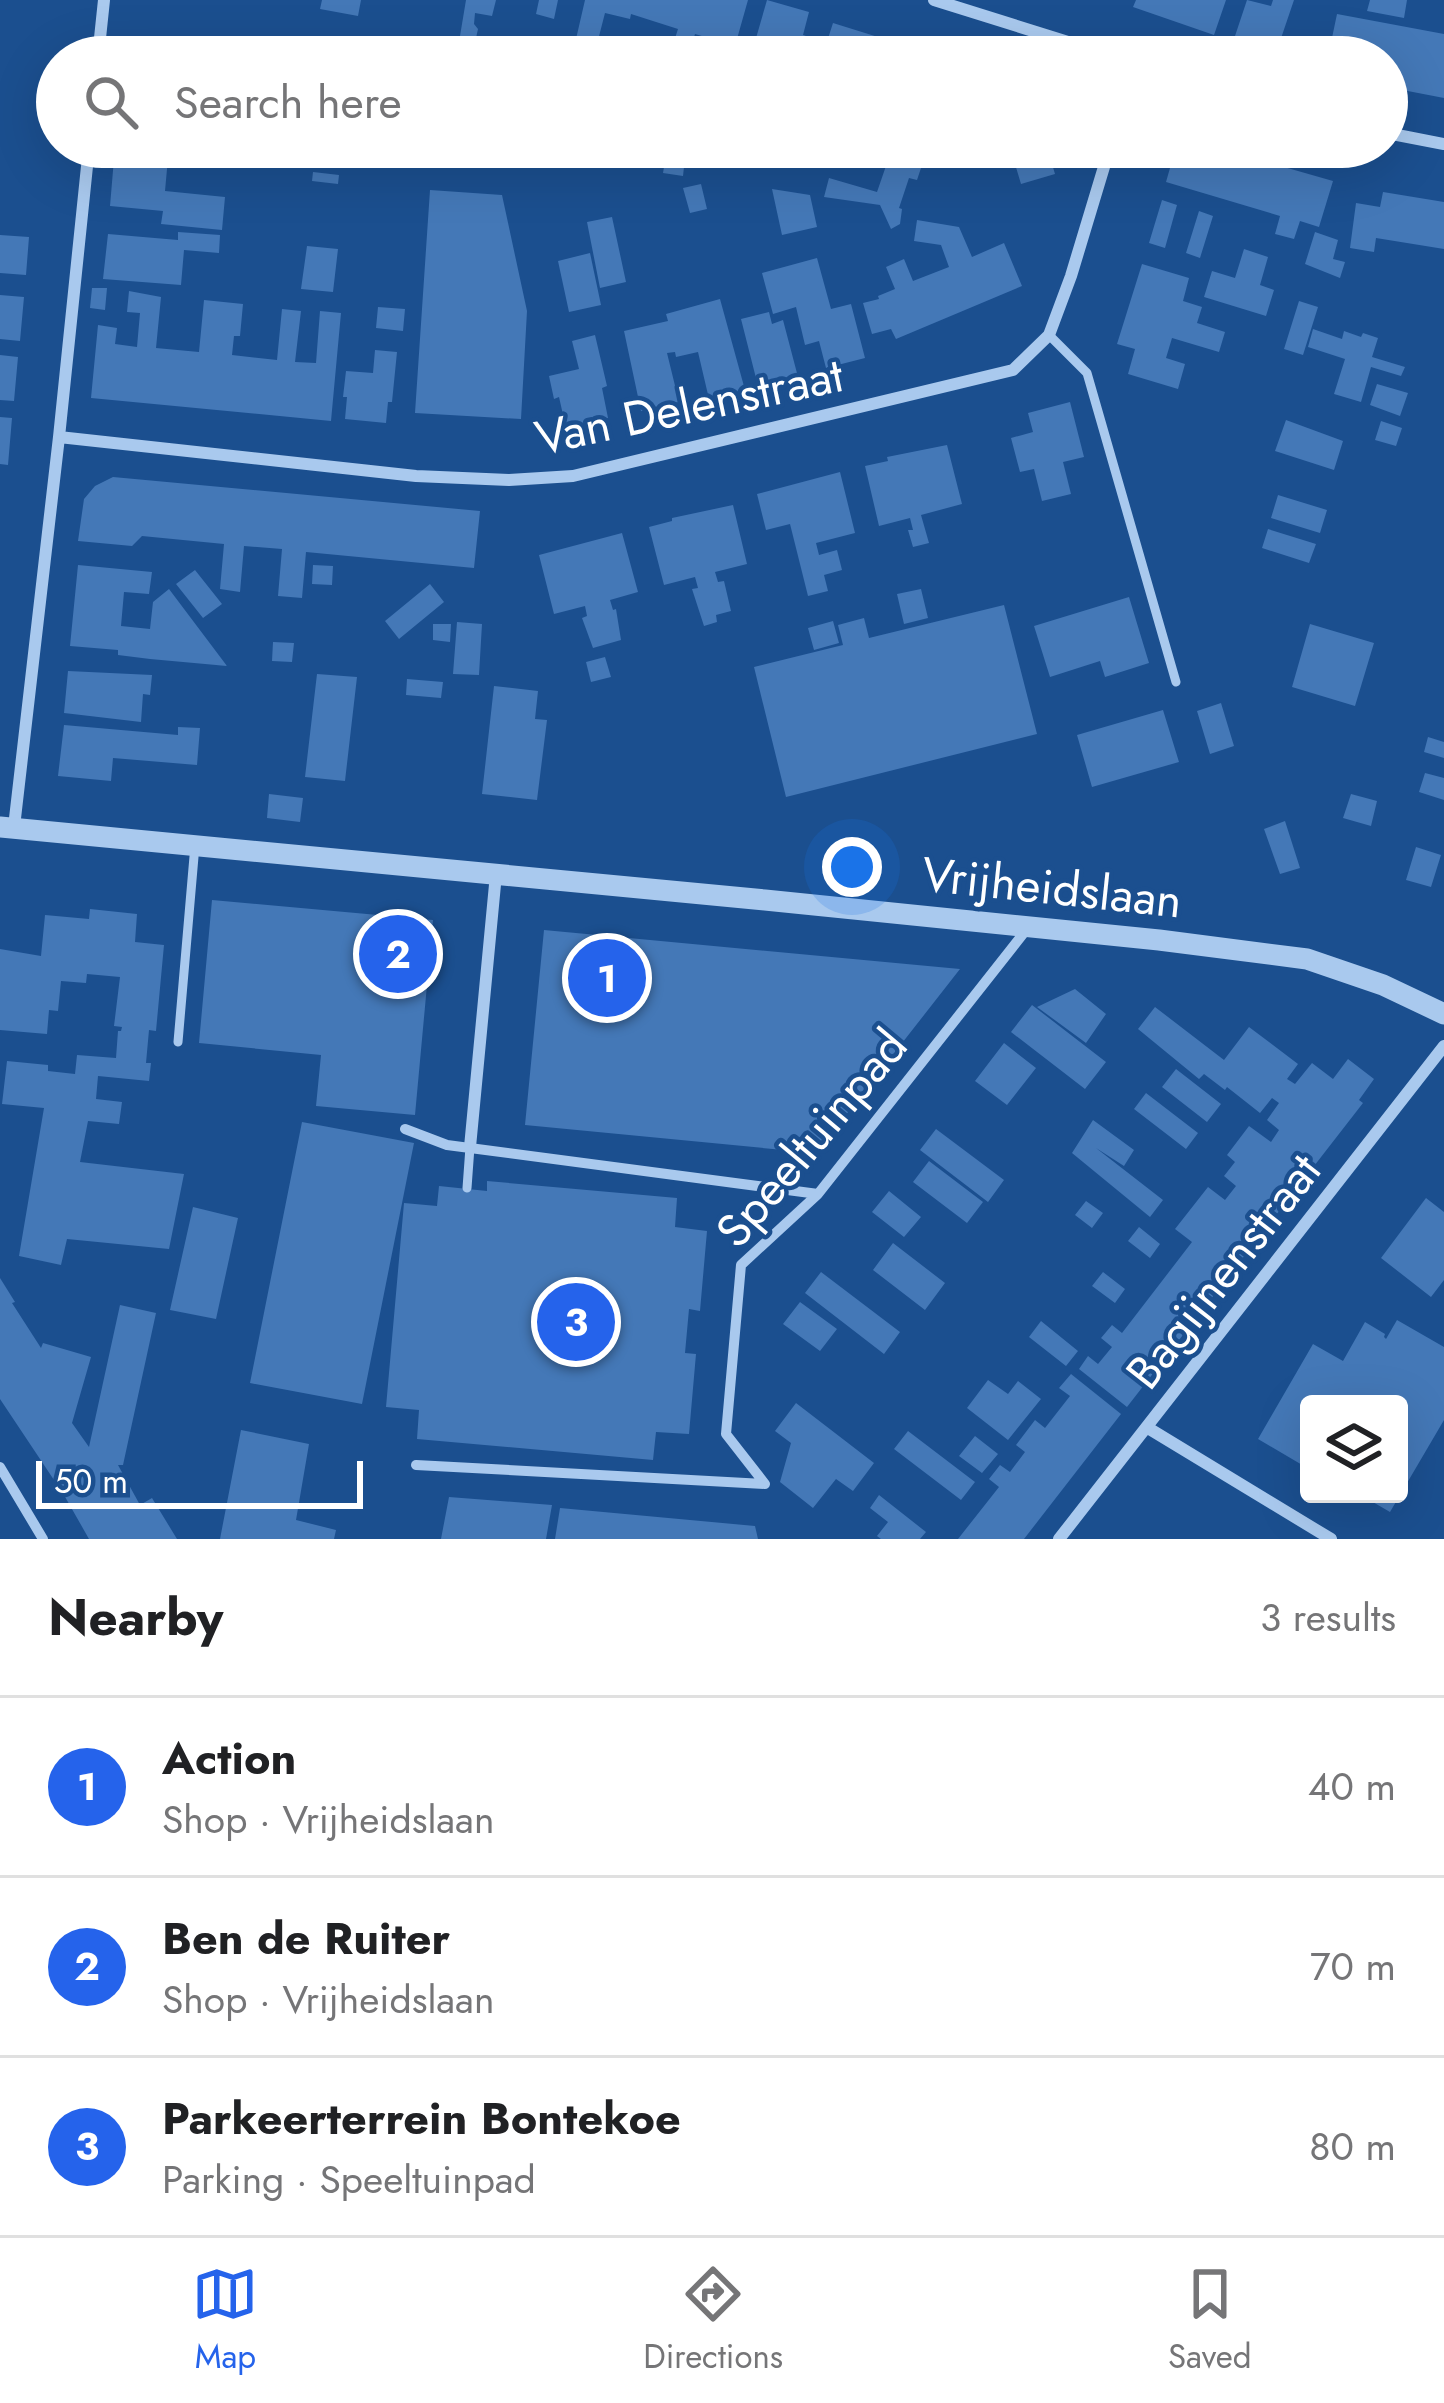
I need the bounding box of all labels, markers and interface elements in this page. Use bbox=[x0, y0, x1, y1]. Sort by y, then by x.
search box bbox=[36, 36, 1408, 168]
icon: search bbox=[78, 69, 144, 135]
text: Search here bbox=[174, 70, 402, 135]
street label: Van Delenstraat bbox=[529, 340, 850, 473]
your location bbox=[822, 837, 882, 897]
street label: Vrijheidslaan bbox=[919, 840, 1185, 935]
pin: 2 bbox=[359, 909, 437, 999]
pin: 1 bbox=[568, 933, 646, 1023]
street label: Speeltuinpad bbox=[699, 1014, 923, 1263]
street label: Bagijnenstraat bbox=[1109, 1139, 1338, 1404]
pin: 3 bbox=[537, 1277, 615, 1367]
map controls bbox=[1300, 1395, 1408, 1503]
button: layers bbox=[1300, 1395, 1408, 1503]
scale bar bbox=[36, 1455, 363, 1508]
text: 50 m bbox=[54, 1458, 128, 1505]
text: Nearby bbox=[48, 1580, 223, 1654]
text: 3 results bbox=[1260, 1589, 1396, 1646]
text: Action bbox=[162, 1726, 296, 1791]
text: 1 bbox=[77, 1758, 97, 1815]
text: 40 m bbox=[1308, 1758, 1396, 1815]
text: Shop · Vrijheidslaan bbox=[162, 1791, 494, 1848]
text: Ben de Ruiter bbox=[162, 1906, 450, 1971]
text: 2 bbox=[74, 1938, 100, 1995]
text: 70 m bbox=[1310, 1938, 1396, 1995]
text: Shop · Vrijheidslaan bbox=[162, 1971, 494, 2028]
text: Parkeerterrein Bontekoe bbox=[162, 2086, 681, 2151]
text: 3 bbox=[75, 2118, 99, 2175]
text: 80 m bbox=[1309, 2118, 1396, 2175]
text: Parking · Speeltuinpad bbox=[162, 2151, 536, 2208]
tab: Map bbox=[192, 2261, 258, 2380]
tab: Directions bbox=[643, 2261, 783, 2380]
tab: Saved bbox=[1168, 2261, 1252, 2380]

